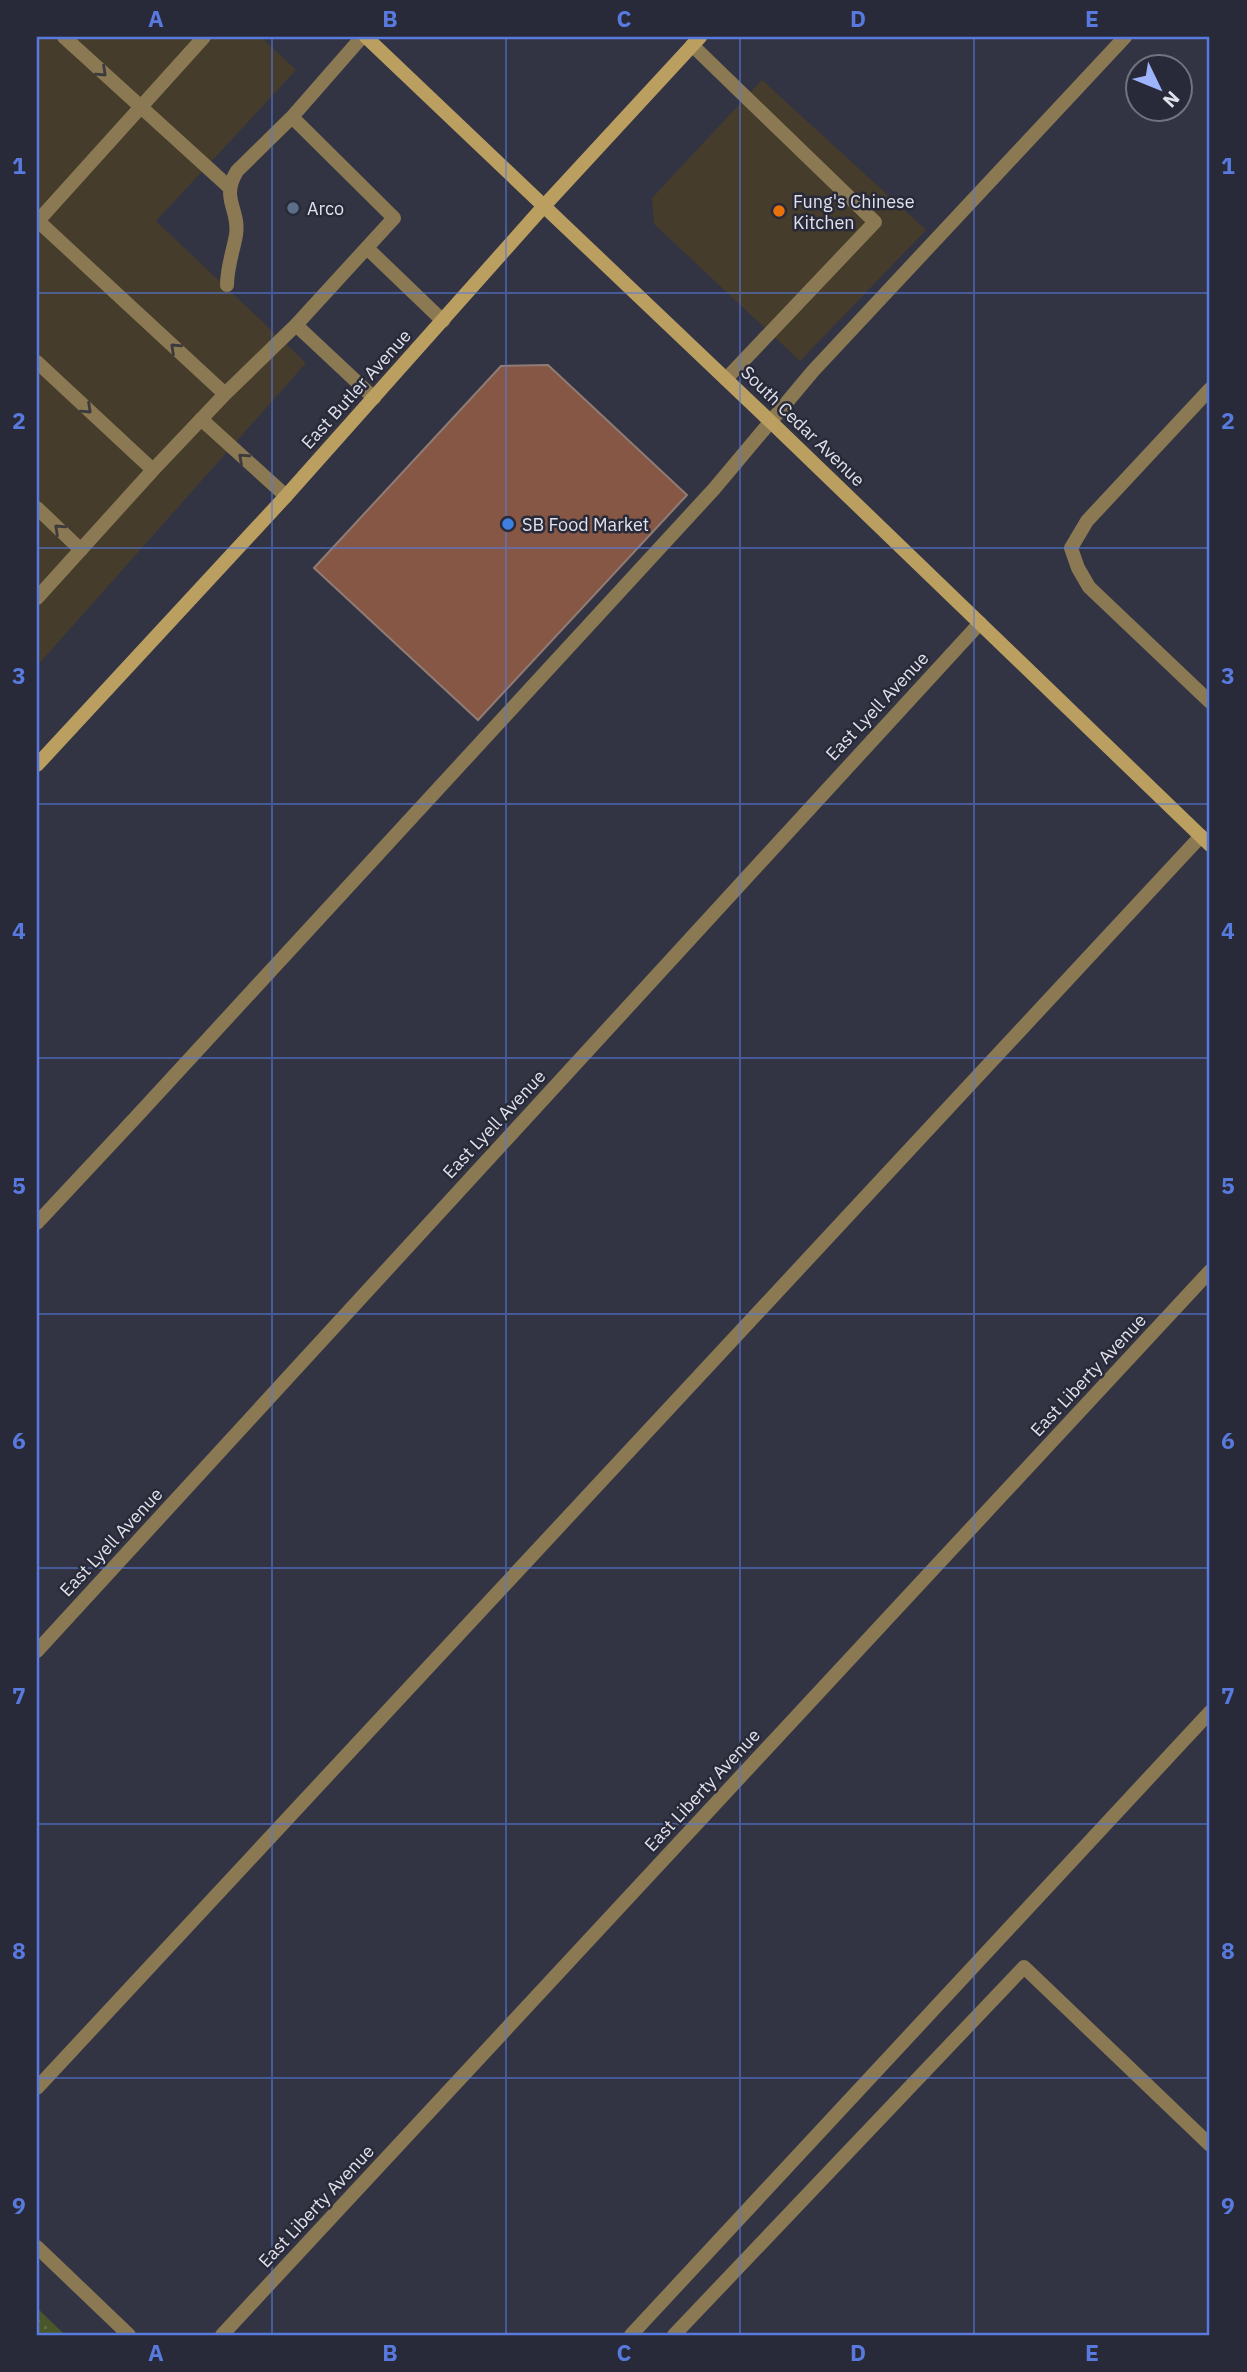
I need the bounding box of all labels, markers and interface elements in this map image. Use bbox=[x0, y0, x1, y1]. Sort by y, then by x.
text: A bbox=[148, 3, 164, 33]
text: B bbox=[382, 3, 398, 33]
text: C bbox=[617, 3, 632, 33]
text: D bbox=[850, 3, 866, 33]
text: E bbox=[1085, 3, 1099, 33]
north arrow bbox=[1124, 52, 1194, 122]
one-way arrow bbox=[94, 64, 107, 76]
text: N bbox=[1158, 86, 1185, 113]
text: 1 bbox=[12, 150, 26, 180]
text: 1 bbox=[1221, 150, 1235, 180]
place label: Fung's Chinese Kitchen bbox=[793, 190, 915, 234]
place label: Arco bbox=[307, 197, 344, 220]
marker: Arco bbox=[285, 200, 301, 216]
marker: Fung's Chinese Kitchen bbox=[771, 203, 787, 219]
street label: East Butler Avenue bbox=[296, 324, 416, 454]
one-way arrow bbox=[170, 343, 183, 356]
street label: South Cedar Avenue bbox=[736, 361, 870, 491]
one-way arrow bbox=[79, 400, 92, 413]
text: 2 bbox=[12, 405, 26, 435]
text: 2 bbox=[1221, 405, 1235, 435]
one-way arrow bbox=[238, 453, 251, 466]
place label: SB Food Market bbox=[522, 513, 649, 536]
marker: SB Food Market bbox=[500, 516, 516, 532]
one-way arrow bbox=[54, 525, 67, 538]
street label: East Lyell Avenue bbox=[821, 647, 933, 765]
text: 3 bbox=[12, 660, 26, 690]
text: 3 bbox=[1221, 660, 1235, 690]
text: 4 bbox=[12, 915, 26, 945]
text: 4 bbox=[1221, 915, 1235, 945]
street label: East Lyell Avenue bbox=[438, 1065, 550, 1183]
text: 5 bbox=[12, 1170, 26, 1200]
text: 5 bbox=[1221, 1170, 1235, 1200]
street label: East Liberty Avenue bbox=[1025, 1309, 1151, 1441]
text: 6 bbox=[12, 1425, 26, 1455]
text: 6 bbox=[1221, 1425, 1235, 1455]
street label: East Lyell Avenue bbox=[55, 1483, 167, 1601]
text: 7 bbox=[12, 1680, 26, 1710]
text: 7 bbox=[1221, 1680, 1235, 1710]
street label: East Liberty Avenue bbox=[639, 1724, 765, 1856]
text: 8 bbox=[12, 1935, 26, 1965]
text: 8 bbox=[1221, 1935, 1235, 1965]
street label: East Liberty Avenue bbox=[253, 2140, 379, 2272]
text: 9 bbox=[12, 2190, 26, 2220]
text: 9 bbox=[1221, 2190, 1235, 2220]
text: A bbox=[148, 2337, 164, 2367]
text: B bbox=[382, 2337, 398, 2367]
text: C bbox=[617, 2337, 632, 2367]
text: D bbox=[850, 2337, 866, 2367]
text: E bbox=[1085, 2337, 1099, 2367]

